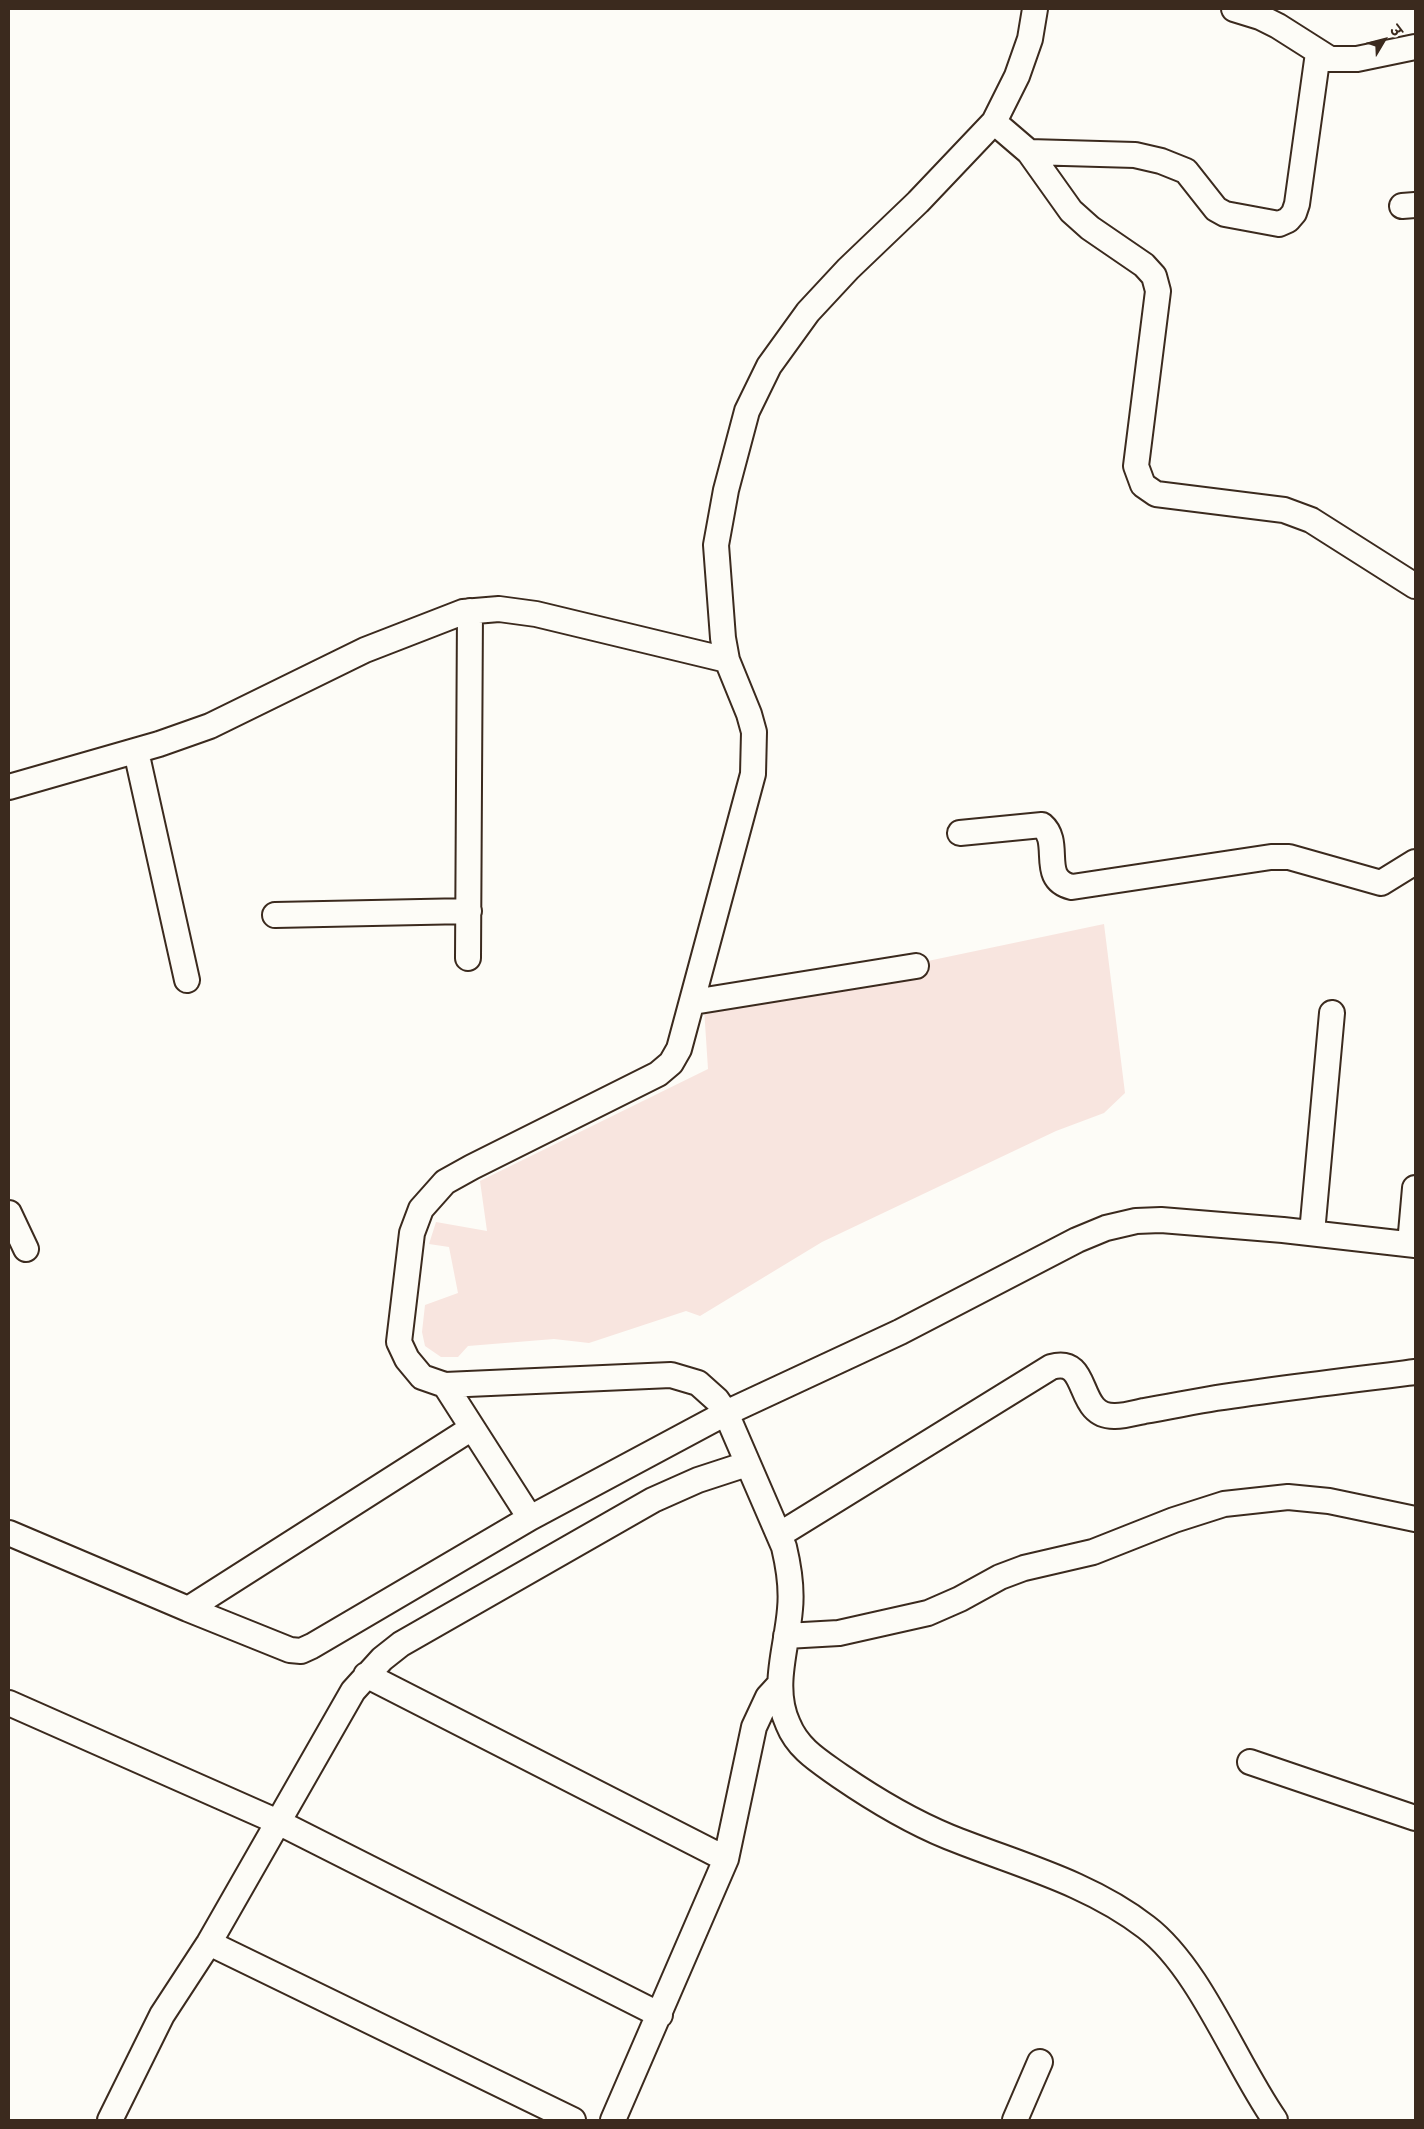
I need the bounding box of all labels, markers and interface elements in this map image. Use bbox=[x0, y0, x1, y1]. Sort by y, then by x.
north arrow bbox=[1359, 15, 1409, 65]
text: उ bbox=[1386, 21, 1407, 40]

